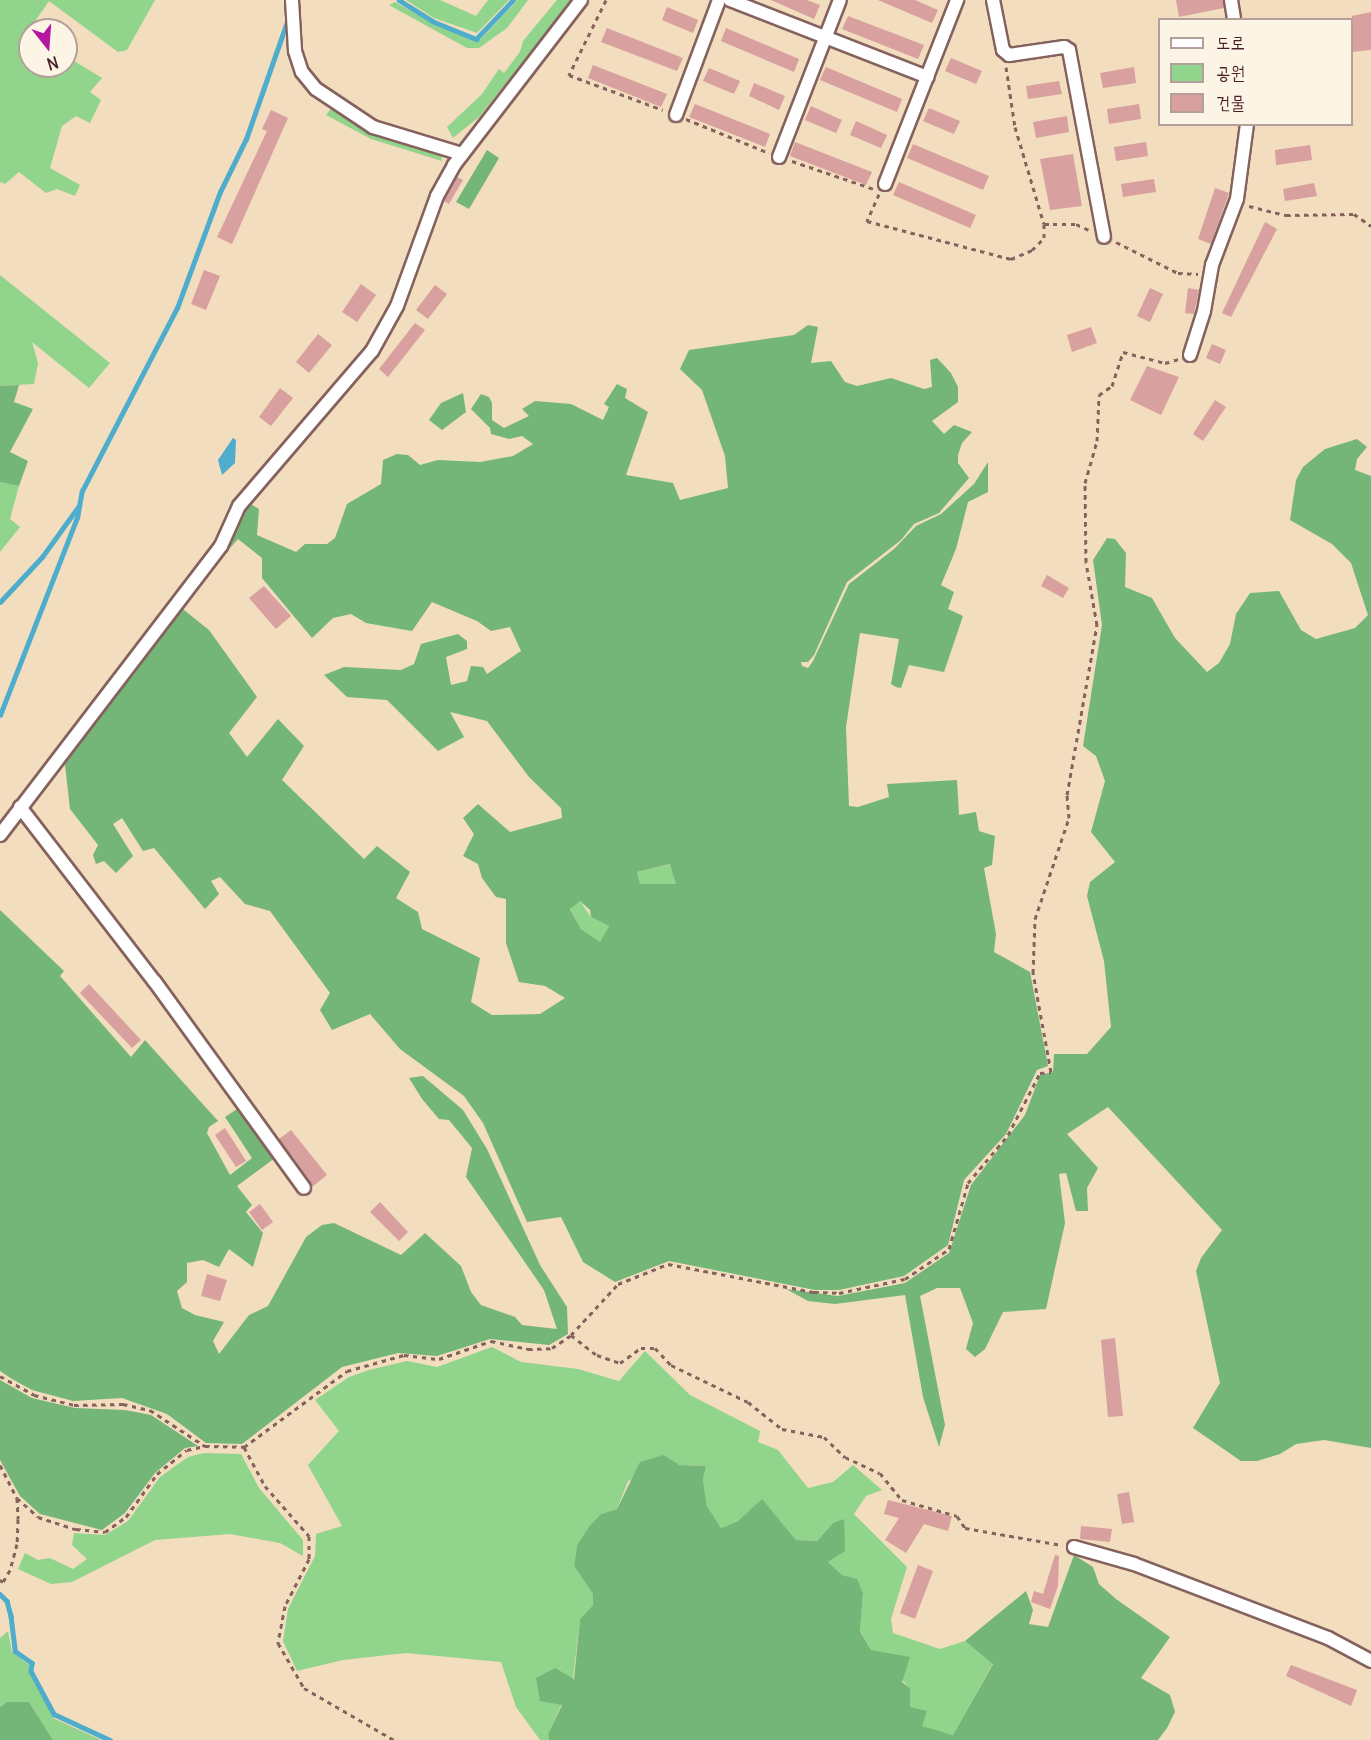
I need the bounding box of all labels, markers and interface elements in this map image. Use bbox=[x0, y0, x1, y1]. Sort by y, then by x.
north arrow bbox=[18, 18, 78, 78]
legend bbox=[1158, 18, 1353, 126]
text: 도로 bbox=[1216, 31, 1245, 54]
text: N bbox=[44, 52, 61, 74]
text: 공원 bbox=[1216, 61, 1245, 84]
text: 건물 bbox=[1216, 91, 1245, 114]

